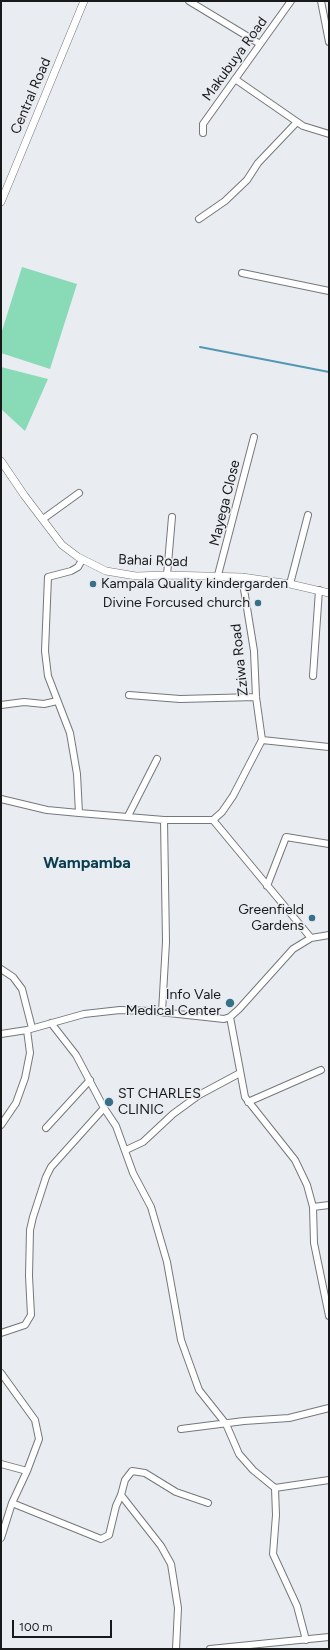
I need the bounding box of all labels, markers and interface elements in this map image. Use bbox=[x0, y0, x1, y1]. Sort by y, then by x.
street label: Makubuya Road bbox=[199, 14, 271, 104]
street label: Central Road bbox=[7, 55, 55, 137]
street label: Mayega Close bbox=[206, 458, 244, 548]
street label: Bahai Road bbox=[118, 551, 188, 571]
place label: Kampala Quality kindergarden bbox=[101, 576, 288, 592]
marker: Kampala Quality kindergarden bbox=[88, 579, 98, 589]
place label: Divine Forcused church bbox=[103, 595, 250, 611]
marker: Divine Forcused church bbox=[253, 598, 263, 608]
street label: Zziwa Road bbox=[228, 623, 252, 697]
district label: Wampamba bbox=[43, 853, 131, 873]
place label: Greenfield Gardens bbox=[238, 902, 304, 934]
marker: Greenfield Gardens bbox=[307, 913, 317, 923]
place label: Info Vale Medical Center bbox=[126, 987, 221, 1020]
marker: Info Vale Medical Center bbox=[224, 997, 236, 1009]
place label: ST CHARLES CLINIC bbox=[118, 1086, 201, 1118]
marker: ST CHARLES CLINIC bbox=[103, 1096, 115, 1108]
scale bar bbox=[14, 1612, 114, 1638]
text: 100 m bbox=[19, 1620, 53, 1634]

